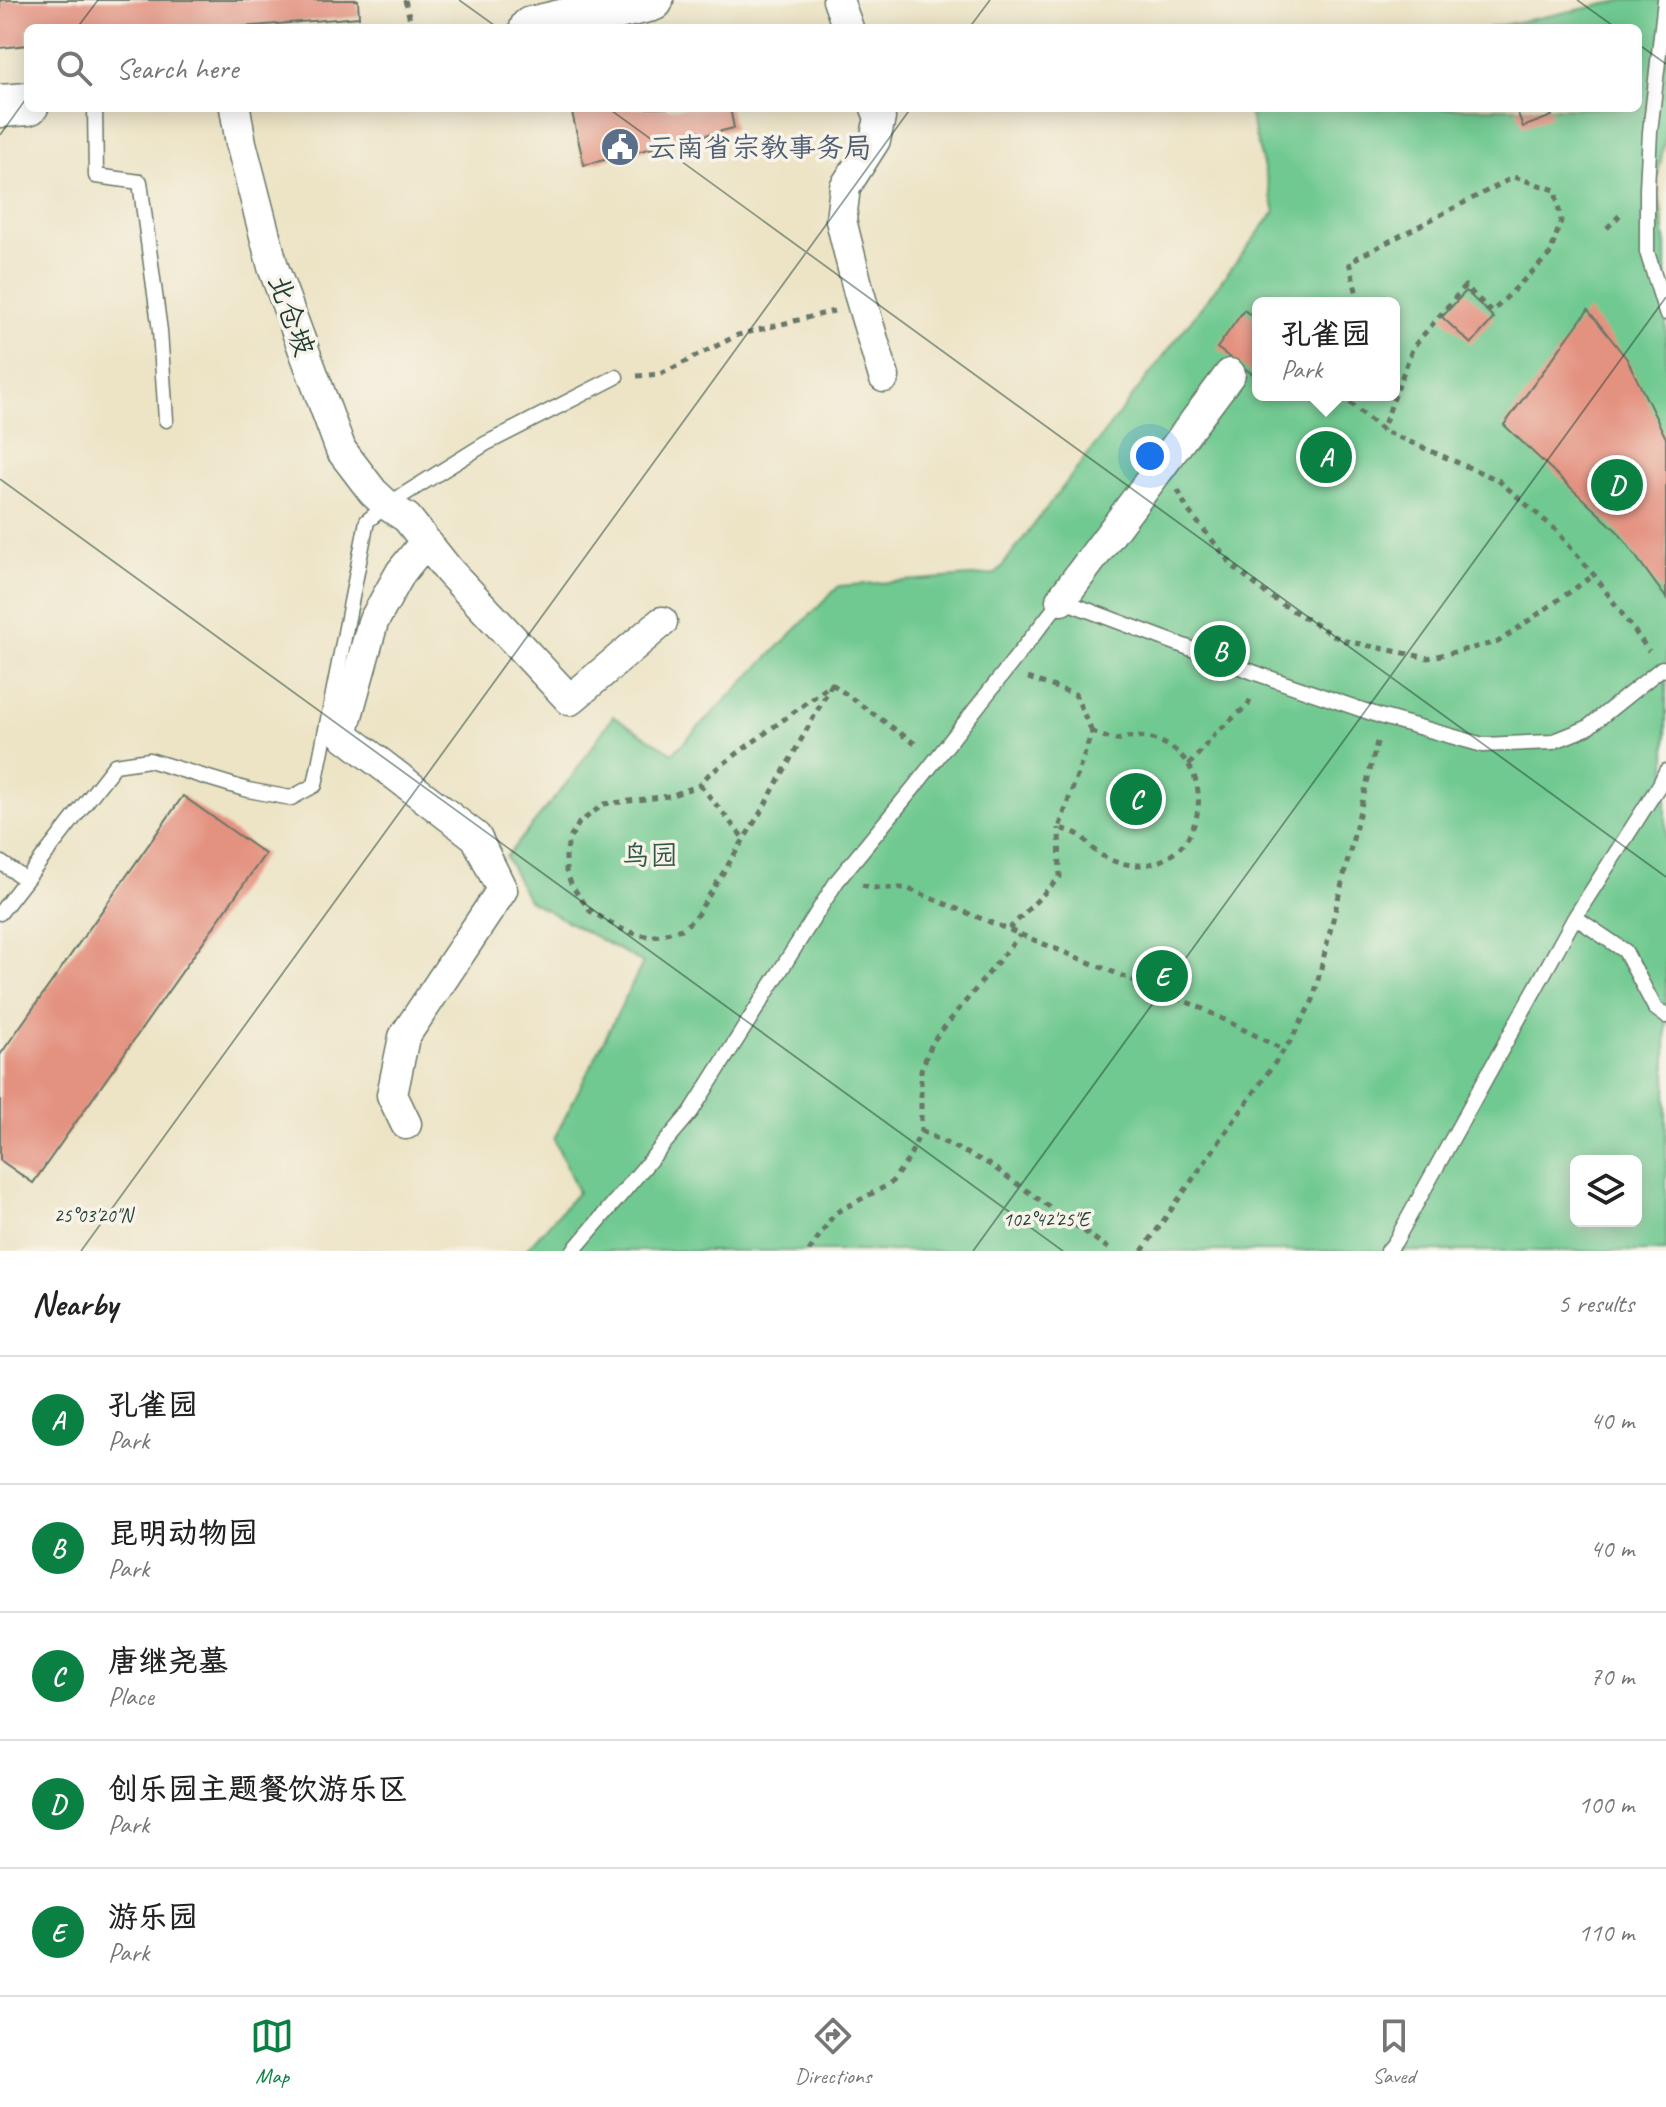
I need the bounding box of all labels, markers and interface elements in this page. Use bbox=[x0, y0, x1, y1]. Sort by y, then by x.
search box bbox=[24, 24, 1642, 112]
icon: search bbox=[52, 46, 96, 90]
text: Search here bbox=[116, 49, 238, 87]
public building icon: 云南省宗教事务局 bbox=[599, 126, 641, 168]
place label: 云南省宗教事务局 bbox=[648, 130, 872, 165]
street label: 北仓坡 bbox=[261, 270, 322, 361]
popup bbox=[1252, 297, 1400, 401]
text: 孔雀园 bbox=[1281, 315, 1371, 353]
text: Park bbox=[1281, 353, 1322, 386]
pin: A bbox=[1300, 427, 1352, 487]
your location bbox=[1130, 436, 1170, 476]
pin: D bbox=[1591, 455, 1643, 515]
pin: B bbox=[1194, 621, 1246, 681]
pin: C bbox=[1110, 769, 1162, 829]
park label: 鸟园 bbox=[622, 838, 678, 873]
pin: E bbox=[1136, 946, 1188, 1006]
map controls bbox=[1570, 1155, 1642, 1227]
button: layers bbox=[1570, 1155, 1642, 1227]
text: 25°03'20"N bbox=[54, 1203, 135, 1228]
text: 102°42'25"E bbox=[1003, 1207, 1092, 1232]
text: Nearby bbox=[32, 1282, 118, 1325]
text: 5 results bbox=[1558, 1287, 1634, 1320]
text: 孔雀园 bbox=[108, 1386, 198, 1424]
text: A bbox=[51, 1404, 65, 1437]
text: 40 m bbox=[1590, 1404, 1634, 1437]
text: Park bbox=[108, 1424, 149, 1457]
text: 昆明动物园 bbox=[108, 1514, 258, 1552]
text: B bbox=[51, 1532, 65, 1565]
text: 40 m bbox=[1590, 1532, 1634, 1565]
text: Park bbox=[108, 1552, 149, 1585]
text: 唐继尧墓 bbox=[108, 1642, 228, 1680]
text: C bbox=[52, 1660, 64, 1693]
text: 70 m bbox=[1590, 1660, 1634, 1693]
text: Place bbox=[108, 1680, 154, 1713]
text: 创乐园主题餐饮游乐区 bbox=[108, 1770, 408, 1808]
text: D bbox=[50, 1788, 66, 1821]
text: 100 m bbox=[1578, 1788, 1634, 1821]
text: Park bbox=[108, 1808, 149, 1841]
text: 游乐园 bbox=[108, 1898, 198, 1936]
text: E bbox=[51, 1916, 65, 1949]
text: 110 m bbox=[1578, 1916, 1634, 1949]
text: Park bbox=[108, 1936, 149, 1969]
tab: Map bbox=[250, 2014, 294, 2090]
tab: Directions bbox=[795, 2014, 871, 2090]
tab: Saved bbox=[1372, 2014, 1416, 2090]

